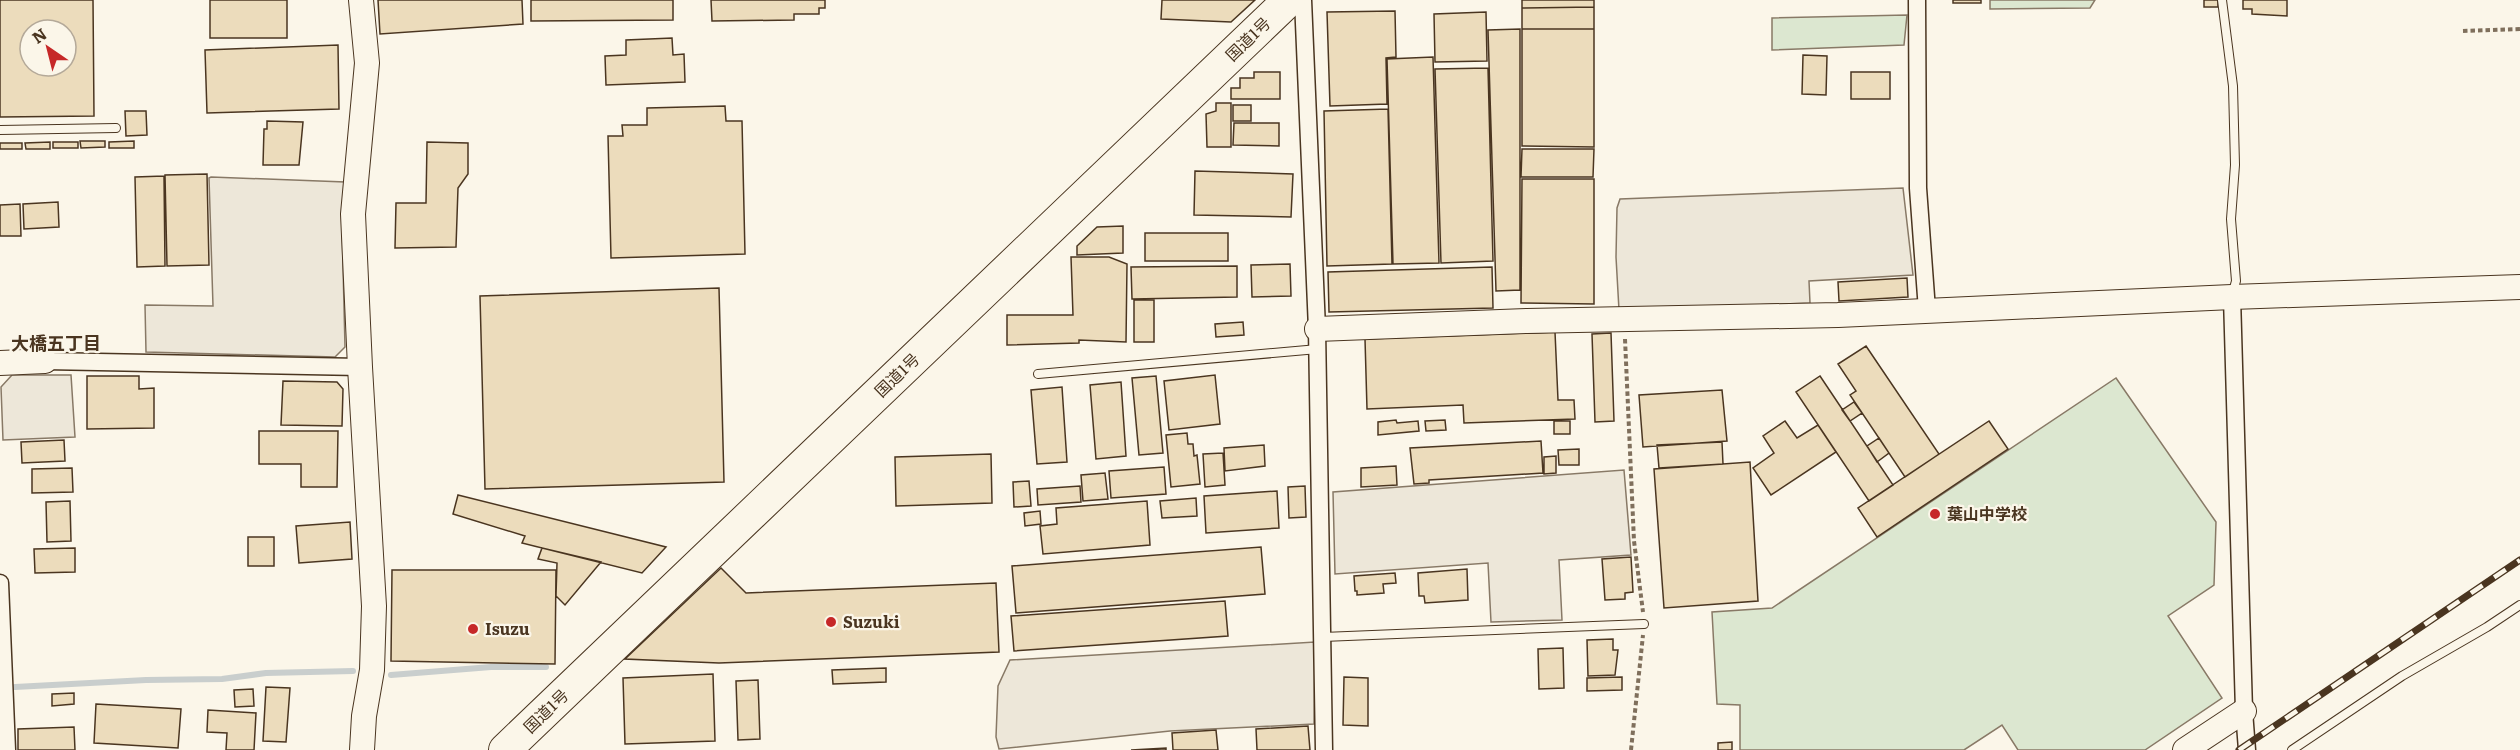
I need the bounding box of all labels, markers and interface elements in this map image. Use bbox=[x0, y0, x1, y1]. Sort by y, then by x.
street label: 国道1号 bbox=[1219, 11, 1275, 66]
north arrow bbox=[18, 18, 78, 78]
text: N bbox=[26, 21, 51, 49]
district label: 大橋五丁目 bbox=[11, 329, 101, 356]
street label: 国道1号 bbox=[868, 347, 924, 402]
place label: 葉山中学校 bbox=[1947, 501, 2027, 525]
marker: 葉山中学校 bbox=[1928, 507, 1942, 521]
place label: Suzuki bbox=[843, 609, 900, 633]
marker: Suzuki bbox=[824, 615, 838, 629]
place label: Isuzu bbox=[485, 616, 530, 640]
marker: Isuzu bbox=[466, 622, 480, 636]
street label: 国道1号 bbox=[517, 683, 573, 738]

